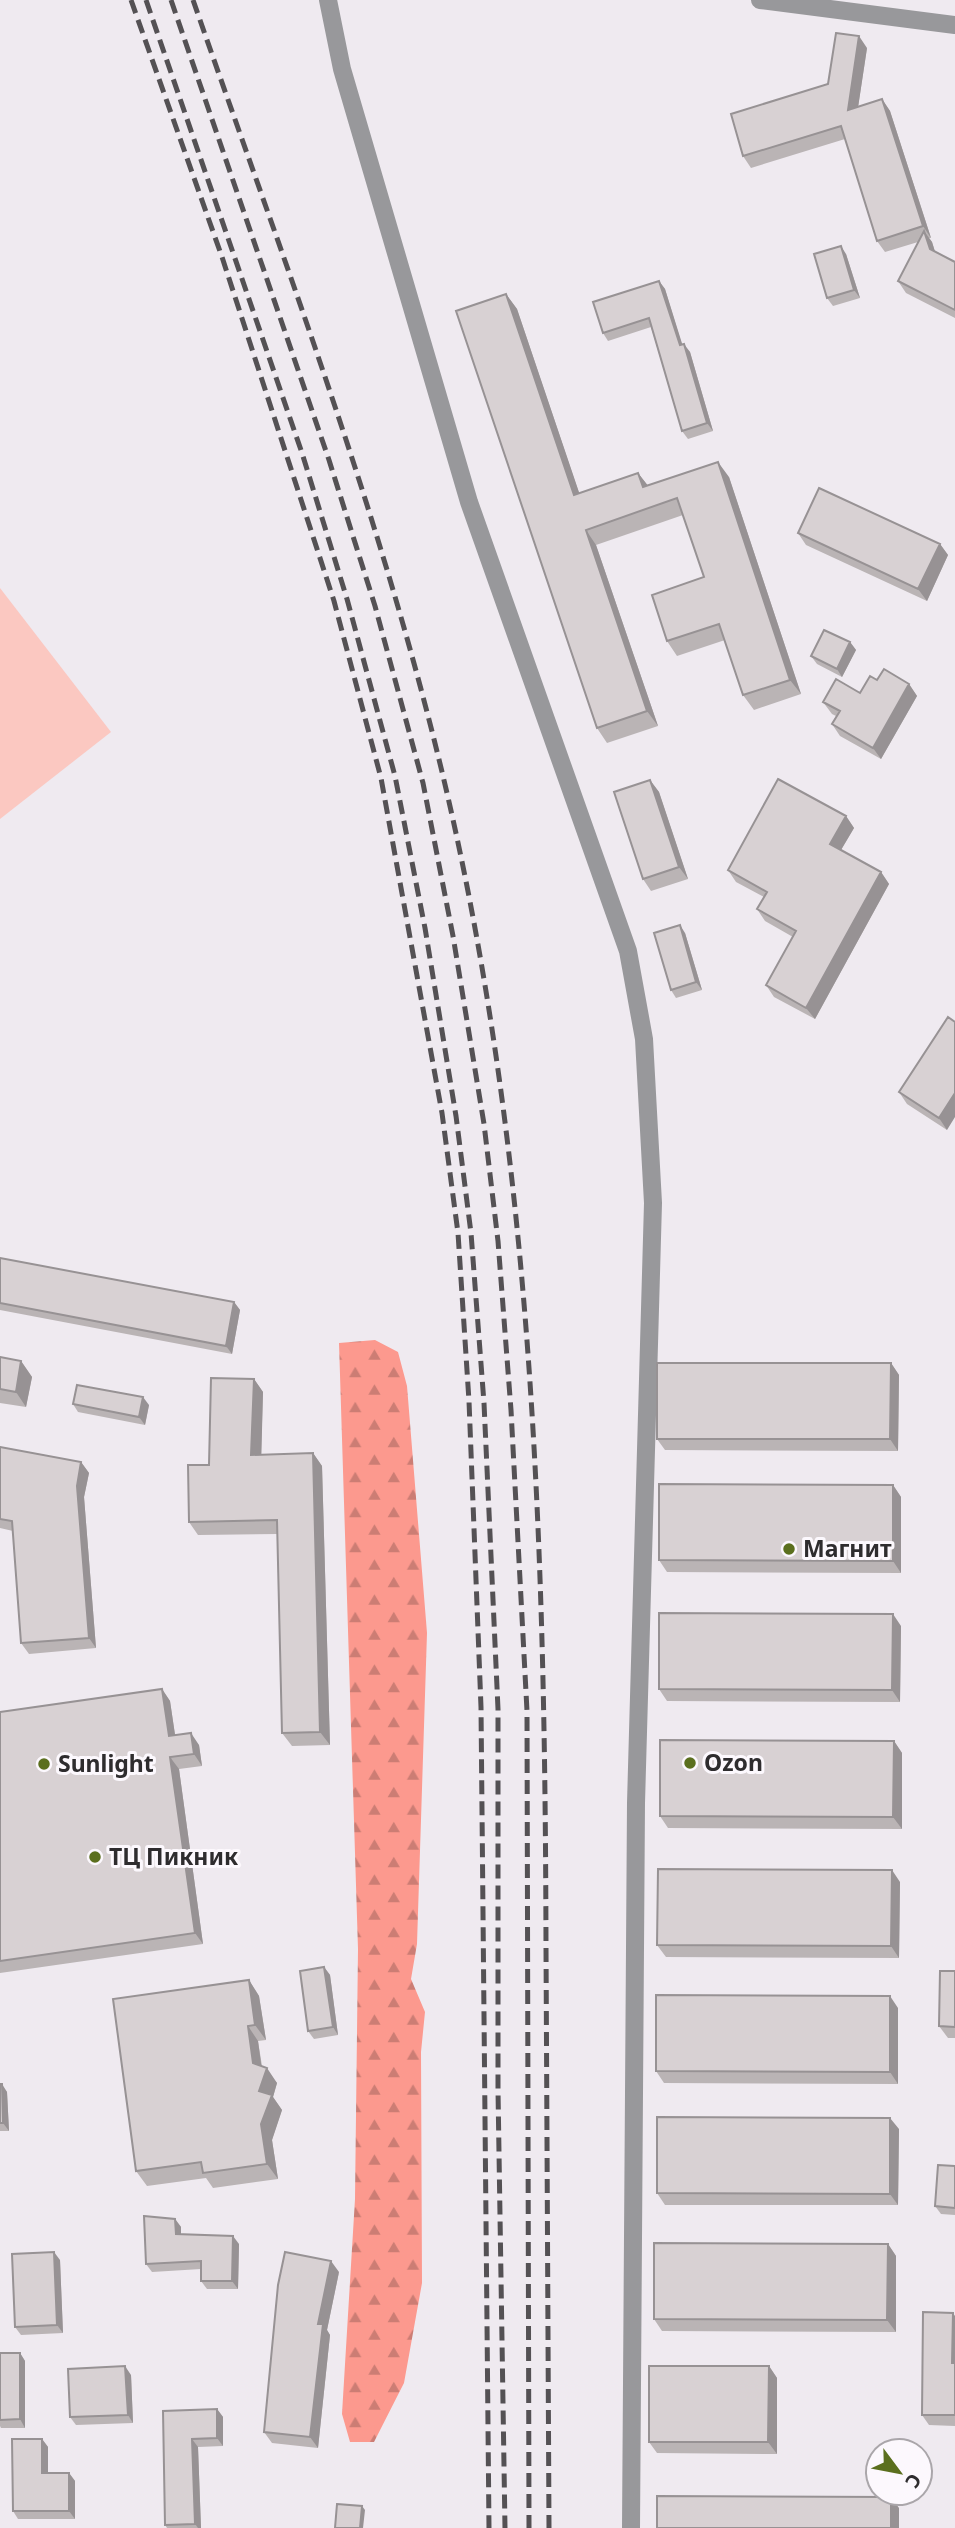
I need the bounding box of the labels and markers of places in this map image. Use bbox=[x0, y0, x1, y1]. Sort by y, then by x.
place label: Магнит bbox=[803, 1532, 892, 1564]
marker: Магнит bbox=[781, 1541, 797, 1557]
place label: Ozon bbox=[704, 1746, 763, 1778]
place label: Sunlight bbox=[58, 1747, 154, 1779]
marker: Ozon bbox=[682, 1755, 698, 1771]
marker: Sunlight bbox=[36, 1756, 52, 1772]
place label: ТЦ Пикник bbox=[109, 1840, 239, 1872]
marker: ТЦ Пикник bbox=[87, 1849, 103, 1865]

